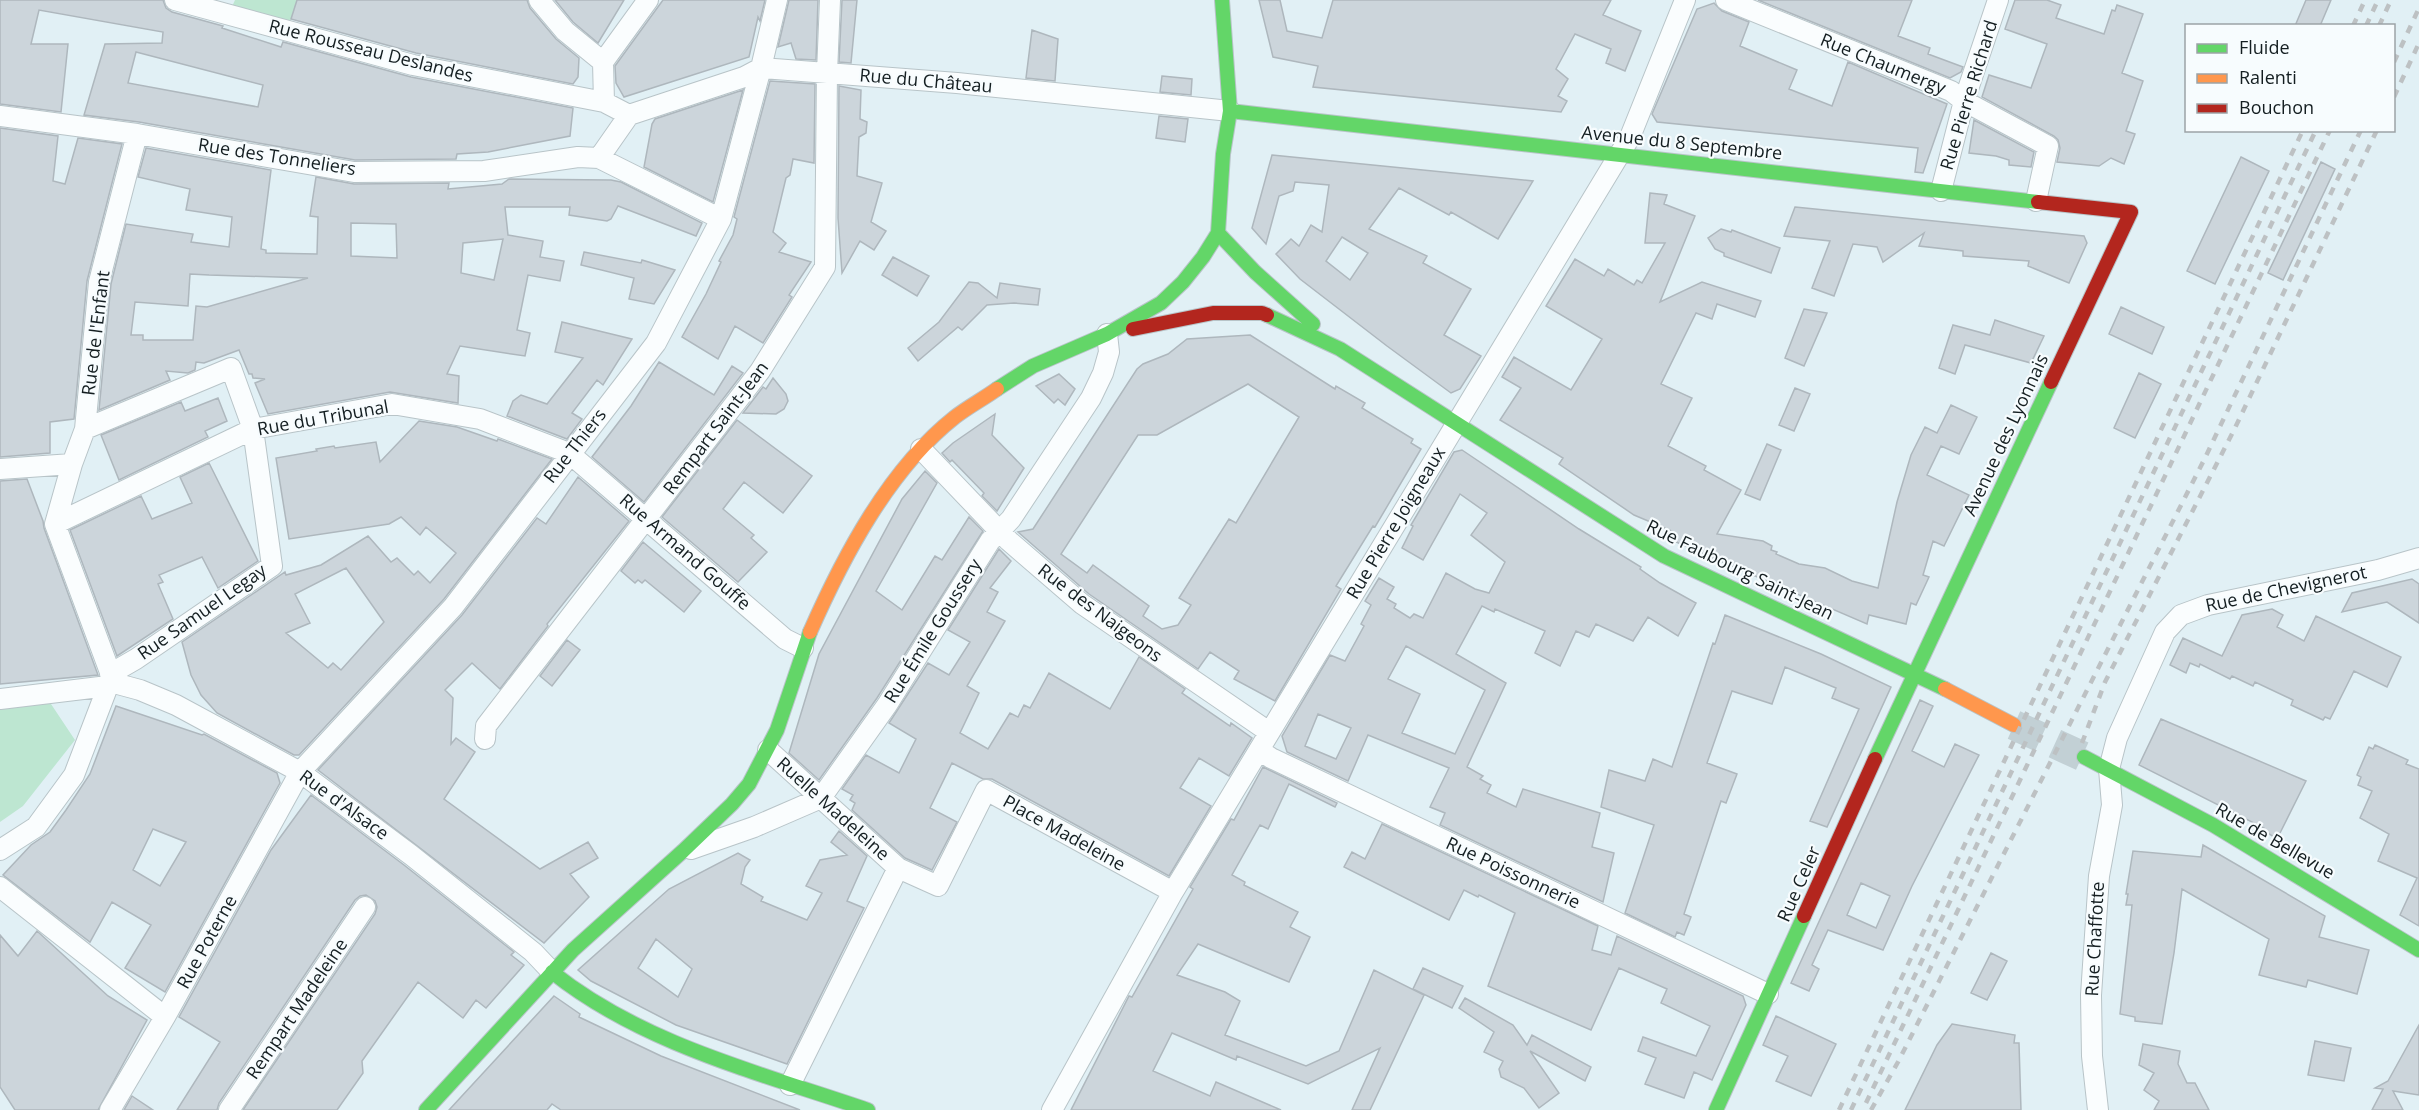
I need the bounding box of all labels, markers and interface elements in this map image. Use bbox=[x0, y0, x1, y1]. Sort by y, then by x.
street label: Rue Rousseau Deslandes bbox=[266, 13, 476, 87]
street label: Rue Pierre Richard bbox=[1934, 17, 2002, 173]
legend bbox=[2185, 24, 2395, 132]
street label: Rue Chaumergy bbox=[1817, 27, 1951, 100]
text: Fluide bbox=[2239, 35, 2290, 59]
street label: Rue du Château bbox=[858, 62, 994, 98]
text: Ralenti bbox=[2239, 65, 2297, 89]
text: Bouchon bbox=[2239, 95, 2314, 119]
street label: Avenue du 8 Septembre bbox=[1581, 120, 1784, 164]
street label: Rue des Tonneliers bbox=[197, 132, 358, 180]
street label: Rue de l'Enfant bbox=[75, 269, 115, 397]
street label: Avenue des Lyonnais bbox=[1957, 350, 2053, 519]
street label: Rempart Saint-Jean bbox=[657, 356, 773, 499]
street label: Rue du Tribunal bbox=[255, 394, 390, 440]
street label: Rue Thiers bbox=[538, 403, 611, 488]
street label: Rue Pierre Joigneaux bbox=[1340, 441, 1450, 603]
street label: Rue Armand Gouffe bbox=[615, 488, 756, 615]
street label: Rue Faubourg Saint-Jean bbox=[1643, 513, 1838, 625]
street label: Rue Émile Goussery bbox=[878, 553, 987, 707]
street label: Rue Samuel Legay bbox=[132, 557, 271, 665]
street label: Rue des Naigeons bbox=[1034, 558, 1168, 667]
street label: Rue de Chevignerot bbox=[2203, 559, 2369, 617]
street label: Ruelle Madeleine bbox=[772, 751, 895, 865]
street label: Rue d'Alsace bbox=[295, 764, 394, 845]
street label: Place Madeleine bbox=[999, 789, 1130, 876]
street label: Rue de Bellevue bbox=[2212, 796, 2339, 884]
street label: Rue Poissonnerie bbox=[1443, 831, 1584, 914]
street label: Rue Celer bbox=[1771, 841, 1826, 925]
street label: Rue Chaffotte bbox=[2079, 881, 2109, 997]
street label: Rue Poterne bbox=[171, 890, 242, 993]
street label: Rempart Madeleine bbox=[240, 933, 352, 1084]

